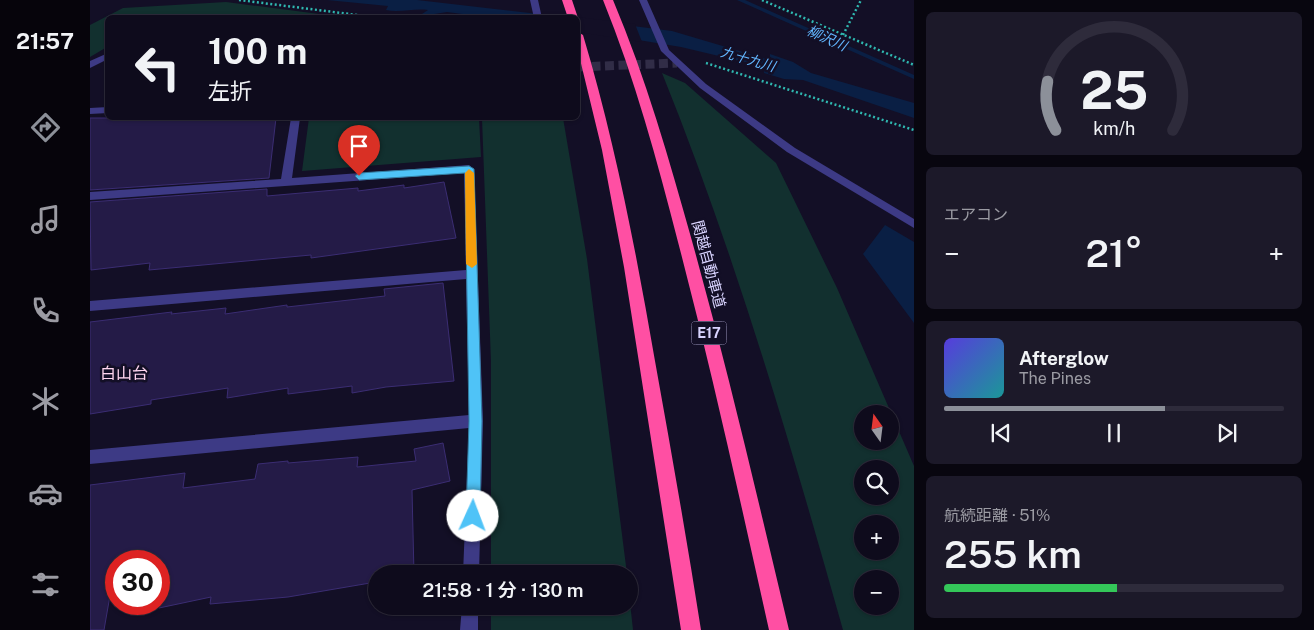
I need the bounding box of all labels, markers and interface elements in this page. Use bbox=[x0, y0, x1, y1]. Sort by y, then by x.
water label: 柳沢川 bbox=[805, 22, 851, 55]
text: 21:57 bbox=[16, 28, 74, 54]
text: 100 m bbox=[208, 31, 307, 72]
icon: left bbox=[125, 35, 190, 100]
water label: 九十九川 bbox=[719, 44, 779, 75]
text: 25 bbox=[1080, 60, 1148, 121]
text: 左折 bbox=[208, 78, 252, 104]
icon: directions bbox=[28, 110, 63, 145]
text: km/h bbox=[1093, 118, 1135, 139]
pin bbox=[338, 125, 380, 176]
icon: arrive bbox=[345, 132, 373, 160]
icon: music bbox=[28, 202, 63, 237]
text: エアコン bbox=[944, 205, 1008, 224]
street label: 関越自動車道 bbox=[689, 218, 729, 310]
text: 21° bbox=[1085, 231, 1143, 276]
text: − bbox=[944, 237, 960, 270]
text: + bbox=[1268, 237, 1284, 270]
icon: phone bbox=[28, 293, 63, 328]
road number: E17 bbox=[692, 322, 726, 344]
text: Afterglow bbox=[1019, 347, 1109, 369]
district label: 白山台 bbox=[100, 364, 148, 383]
text: The Pines bbox=[1019, 369, 1091, 388]
icon: climate bbox=[28, 384, 63, 419]
north arrow bbox=[854, 405, 899, 450]
map controls bbox=[854, 405, 899, 615]
icon: previous bbox=[987, 419, 1015, 447]
icon: pause bbox=[1100, 419, 1128, 447]
icon: next bbox=[1213, 419, 1241, 447]
button: search bbox=[854, 460, 899, 505]
icon: car bbox=[28, 476, 63, 511]
position arrow bbox=[446, 489, 498, 541]
text: 航続距離 · 51% bbox=[944, 506, 1051, 525]
button: + bbox=[854, 515, 899, 560]
text: 255 km bbox=[944, 532, 1082, 577]
speed limit sign: 30 bbox=[105, 550, 170, 615]
icon: filters bbox=[28, 567, 63, 602]
button: − bbox=[854, 570, 899, 615]
text: 21:58 · 1 分 · 130 m bbox=[422, 579, 584, 601]

